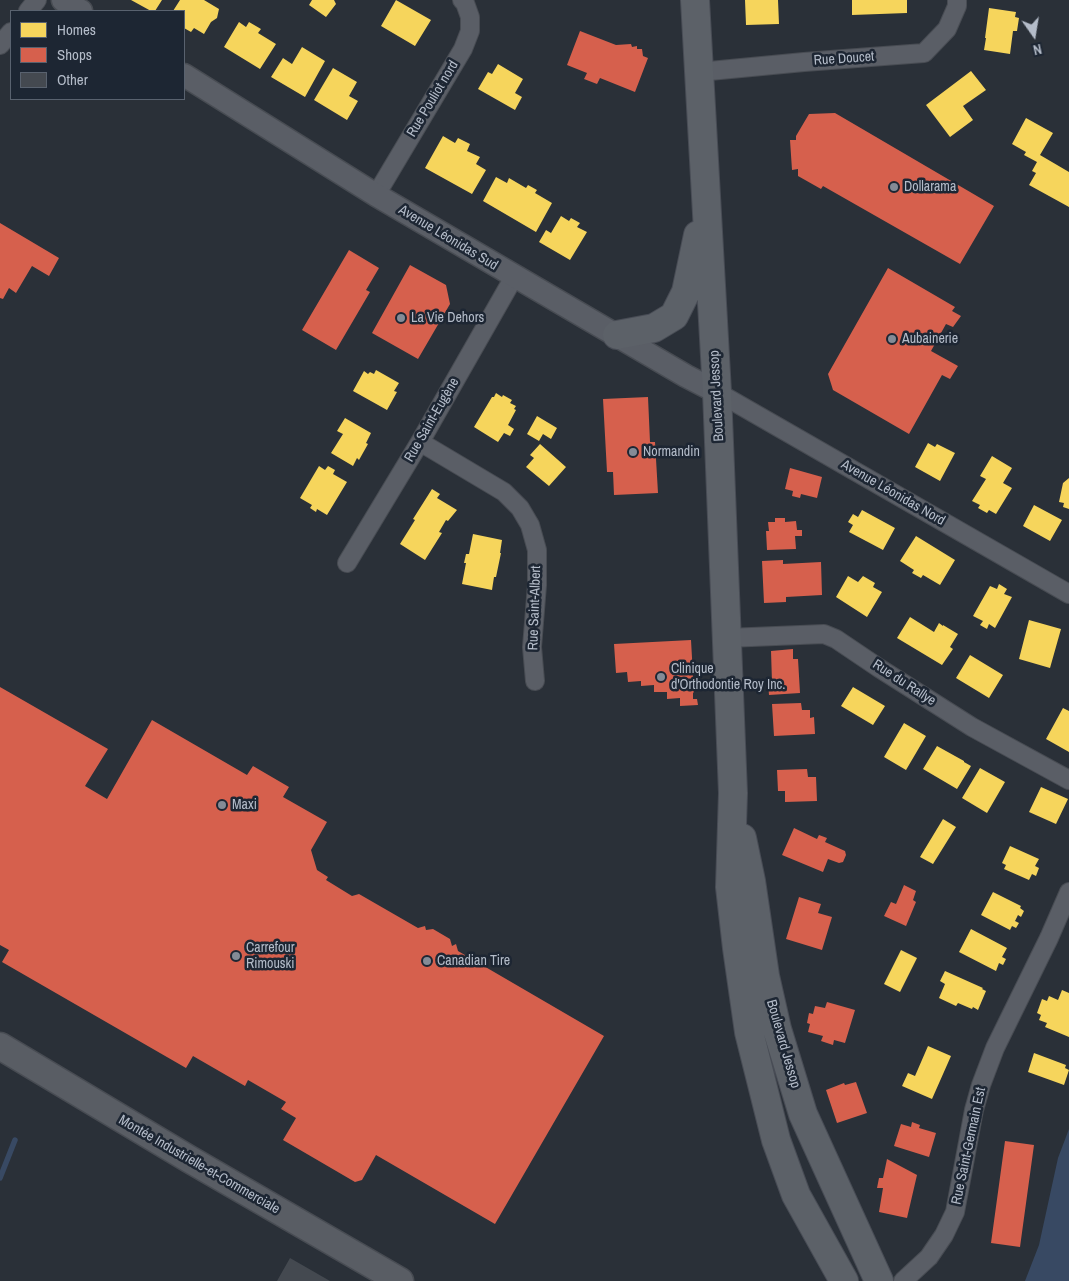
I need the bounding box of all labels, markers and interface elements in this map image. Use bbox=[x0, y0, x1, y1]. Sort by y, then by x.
legend bbox=[10, 10, 185, 100]
north arrow bbox=[1009, 10, 1059, 60]
text: Homes bbox=[57, 19, 96, 40]
text: N bbox=[1031, 40, 1043, 59]
text: Shops bbox=[57, 44, 92, 65]
street label: Rue Doucet bbox=[813, 49, 875, 69]
street label: Rue Pouliot nord bbox=[404, 58, 462, 140]
text: Other bbox=[57, 69, 88, 90]
place label: Dollarama bbox=[904, 179, 956, 195]
marker: Dollarama bbox=[888, 181, 900, 193]
street label: Avenue Léonidas Sud bbox=[395, 202, 501, 274]
place label: La Vie Dehors bbox=[411, 310, 484, 326]
marker: La Vie Dehors bbox=[395, 312, 407, 324]
place label: Aubainerie bbox=[902, 331, 958, 347]
marker: Aubainerie bbox=[886, 333, 898, 345]
street label: Boulevard Jessop bbox=[706, 350, 728, 442]
street label: Rue Saint-Eugène bbox=[401, 375, 463, 465]
place label: Normandin bbox=[643, 444, 700, 460]
marker: Normandin bbox=[627, 446, 639, 458]
street label: Avenue Léonidas Nord bbox=[838, 456, 948, 530]
street label: Rue Saint-Albert bbox=[525, 565, 545, 651]
street label: Rue du Rallye bbox=[869, 656, 939, 710]
place label: Clinique d'Orthodontie Roy Inc. bbox=[671, 661, 786, 694]
marker: Clinique d'Orthodontie Roy Inc. bbox=[655, 671, 667, 683]
place label: Maxi bbox=[232, 797, 257, 813]
marker: Maxi bbox=[216, 799, 228, 811]
place label: Carrefour Rimouski bbox=[246, 940, 294, 972]
marker: Carrefour Rimouski bbox=[230, 950, 242, 962]
place label: Canadian Tire bbox=[437, 953, 510, 969]
marker: Canadian Tire bbox=[421, 955, 433, 967]
street label: Boulevard Jessop bbox=[762, 998, 804, 1090]
street label: Rue Saint-Germain Est bbox=[948, 1086, 990, 1206]
street label: Montée Industrielle-et-Commerciale bbox=[116, 1112, 282, 1218]

